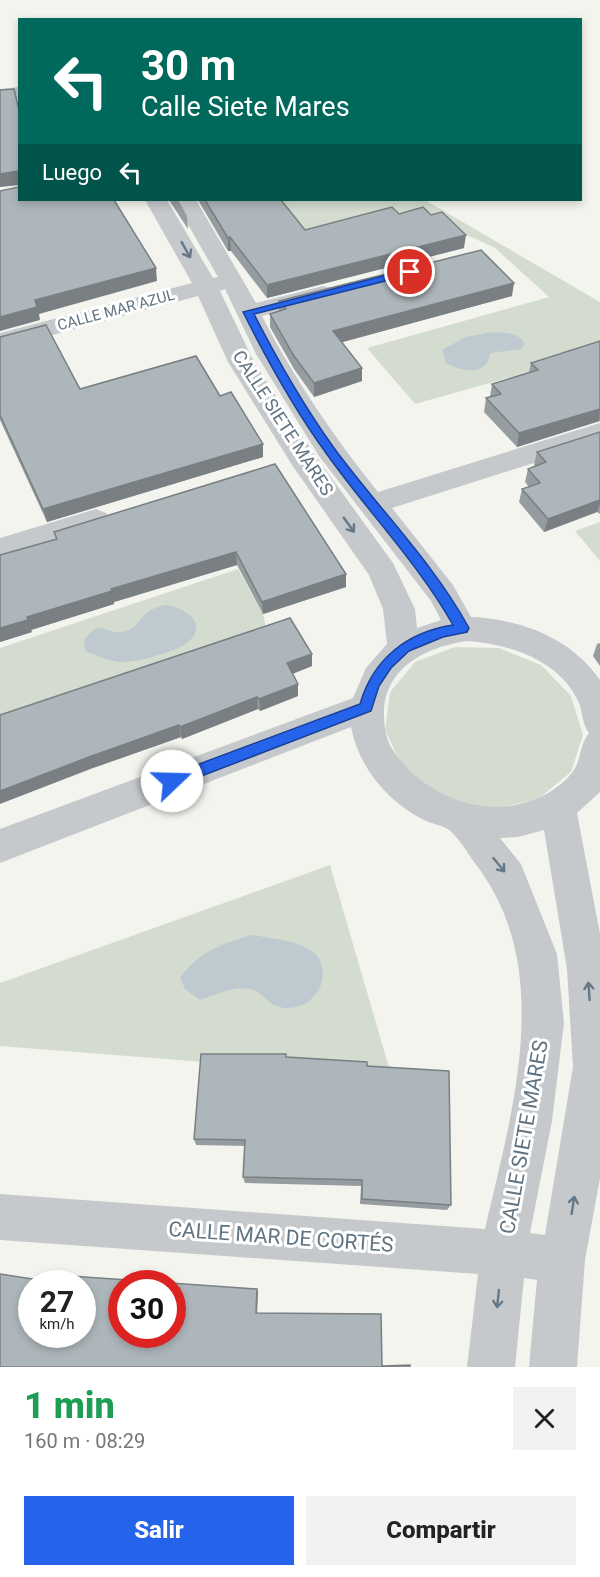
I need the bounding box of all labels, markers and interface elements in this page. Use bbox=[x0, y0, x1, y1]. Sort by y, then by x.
text: 30 m bbox=[141, 41, 236, 90]
icon: left bbox=[42, 42, 120, 120]
text: Calle Siete Mares bbox=[141, 91, 350, 123]
icon: left bbox=[114, 156, 147, 189]
text: Luego bbox=[42, 160, 102, 185]
one-way arrow bbox=[180, 241, 192, 258]
pin bbox=[384, 246, 435, 297]
icon: arrive bbox=[393, 255, 426, 288]
street label: CALLE MAR AZUL bbox=[55, 286, 177, 334]
street label: CALLE SIETE MARES bbox=[229, 346, 338, 499]
one-way arrow bbox=[343, 516, 356, 532]
position arrow bbox=[140, 749, 204, 813]
one-way arrow bbox=[492, 857, 505, 873]
one-way arrow bbox=[583, 981, 594, 1001]
street label: CALLE SIETE MARES bbox=[495, 1038, 553, 1236]
one-way arrow bbox=[568, 1196, 579, 1215]
street label: CALLE MAR DE CORTÉS bbox=[168, 1217, 394, 1257]
speed limit sign: 30 bbox=[108, 1270, 186, 1348]
text: 27 bbox=[40, 1284, 74, 1319]
one-way arrow bbox=[492, 1289, 503, 1308]
text: km/h bbox=[39, 1315, 75, 1333]
text: 1 min bbox=[24, 1385, 115, 1427]
button: close bbox=[513, 1387, 576, 1450]
text: 160 m · 08:29 bbox=[24, 1429, 145, 1453]
button: Salir bbox=[24, 1496, 294, 1565]
button: Compartir bbox=[306, 1496, 576, 1565]

